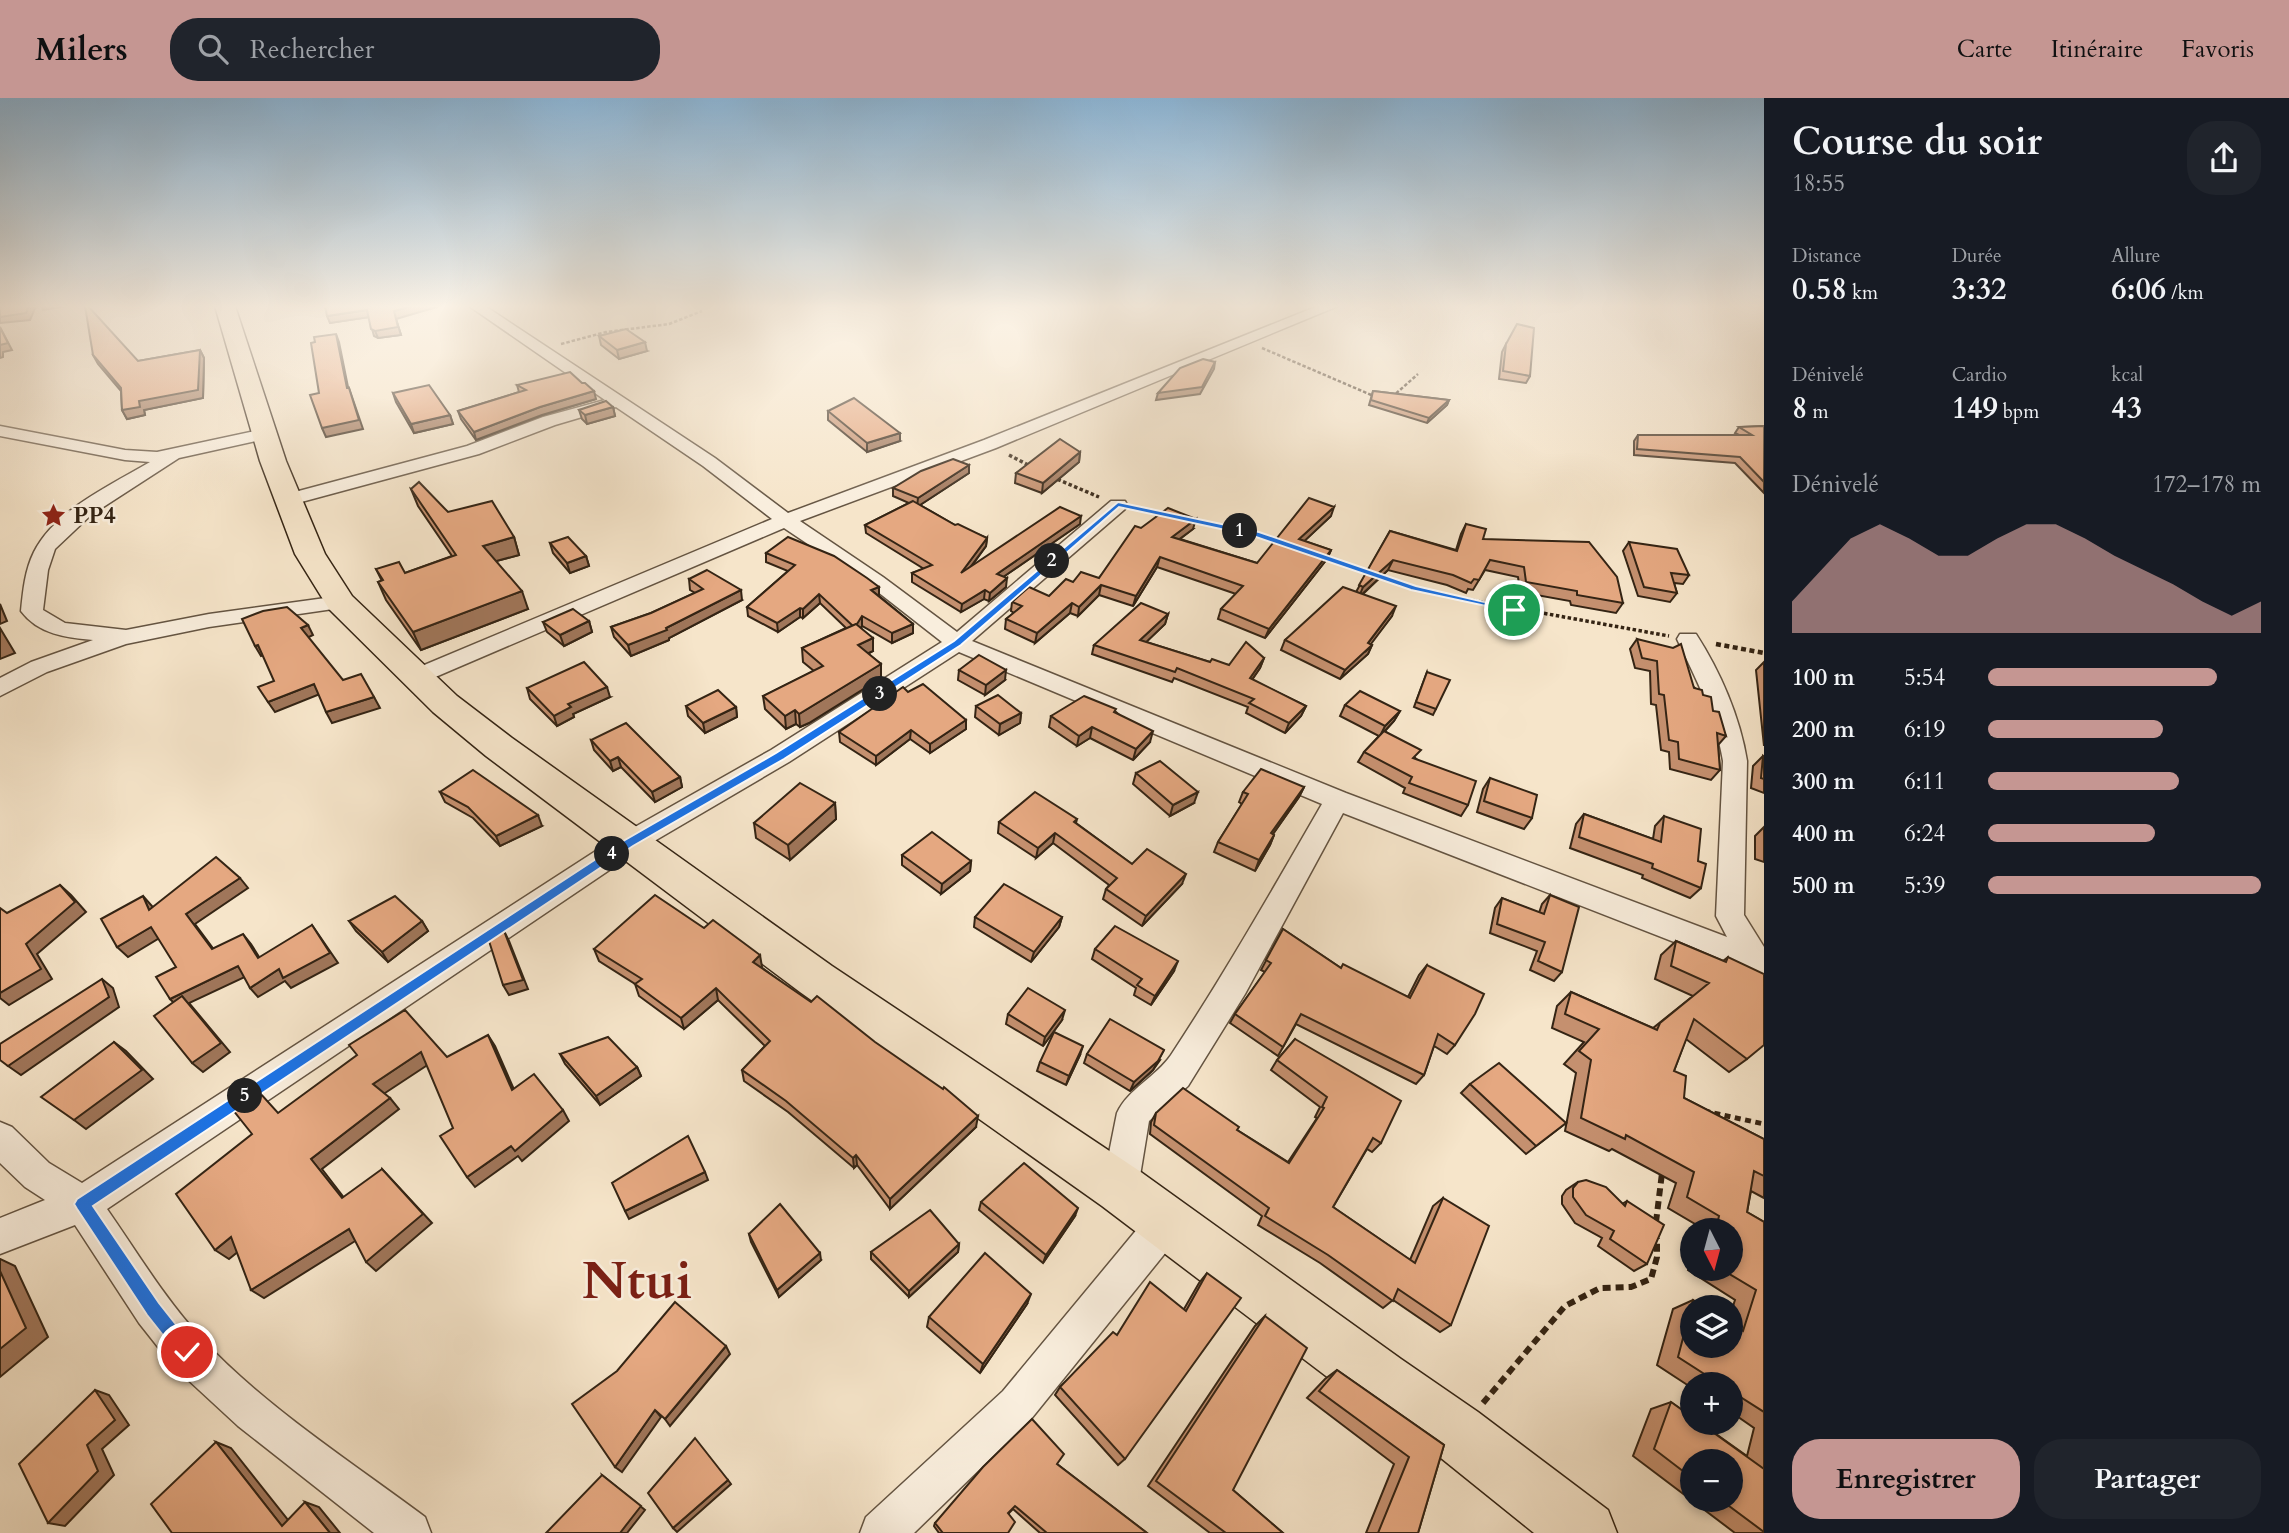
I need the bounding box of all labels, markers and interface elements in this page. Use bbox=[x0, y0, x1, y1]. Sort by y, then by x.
search box bbox=[170, 18, 660, 81]
text: Milers bbox=[35, 27, 128, 72]
icon: search bbox=[194, 30, 232, 68]
text: Rechercher bbox=[250, 32, 374, 67]
text: Carte bbox=[1957, 33, 2013, 66]
text: Itinéraire bbox=[2051, 33, 2143, 66]
text: Favoris bbox=[2181, 33, 2254, 66]
text: Course du soir bbox=[1792, 116, 2042, 168]
button: share bbox=[2187, 121, 2261, 195]
text: 18:55 bbox=[1792, 168, 1845, 199]
text: Distance bbox=[1792, 243, 1861, 269]
text: Durée bbox=[1952, 243, 2002, 269]
text: Allure bbox=[2111, 243, 2161, 269]
text: 0.58 bbox=[1792, 269, 1847, 310]
text: 3:32 bbox=[1952, 269, 2006, 310]
text: 6:06 bbox=[2111, 269, 2166, 310]
text: km bbox=[1847, 280, 1878, 306]
text: /km bbox=[2166, 280, 2204, 306]
text: Dénivelé bbox=[1792, 362, 1864, 388]
text: Cardio bbox=[1952, 362, 2007, 388]
text: kcal bbox=[2111, 362, 2143, 388]
text: 8 bbox=[1792, 388, 1807, 429]
text: 149 bbox=[1952, 388, 1998, 429]
text: 43 bbox=[2111, 388, 2142, 429]
text: m bbox=[1807, 399, 1829, 425]
text: bpm bbox=[1998, 399, 2039, 425]
text: Dénivelé bbox=[1792, 469, 1879, 500]
text: 172–178 m bbox=[2152, 469, 2261, 500]
place label: PP4 bbox=[73, 499, 116, 532]
place icon: PP4 bbox=[39, 501, 67, 529]
pin: 1 bbox=[1222, 514, 1258, 548]
text: 1 bbox=[1235, 517, 1244, 543]
pin: 2 bbox=[1034, 544, 1070, 578]
text: 2 bbox=[1047, 547, 1056, 573]
pin bbox=[1484, 580, 1544, 640]
icon: arrive bbox=[1495, 591, 1533, 629]
text: 100 m bbox=[1792, 662, 1855, 693]
text: 5:54 bbox=[1904, 662, 1945, 693]
pin: 3 bbox=[862, 676, 898, 712]
text: 3 bbox=[875, 680, 884, 706]
text: 200 m bbox=[1792, 714, 1855, 745]
text: 6:19 bbox=[1904, 714, 1945, 745]
text: 300 m bbox=[1792, 766, 1855, 797]
text: 6:11 bbox=[1904, 766, 1945, 797]
text: 400 m bbox=[1792, 818, 1855, 849]
text: 6:24 bbox=[1904, 818, 1945, 849]
pin: 4 bbox=[594, 836, 630, 872]
text: 4 bbox=[607, 840, 616, 866]
text: 500 m bbox=[1792, 870, 1855, 901]
text: 5:39 bbox=[1904, 870, 1945, 901]
pin: 5 bbox=[228, 1079, 262, 1114]
text: 5 bbox=[240, 1082, 249, 1108]
north arrow bbox=[1680, 1218, 1743, 1281]
map controls bbox=[1680, 1218, 1743, 1512]
district label: Ntui bbox=[582, 1247, 692, 1317]
button: layers bbox=[1680, 1295, 1743, 1358]
pin bbox=[157, 1322, 217, 1382]
icon: check bbox=[168, 1333, 206, 1371]
button: + bbox=[1680, 1372, 1743, 1435]
button: Enregistrer bbox=[1792, 1439, 2020, 1519]
button: Partager bbox=[2034, 1439, 2261, 1519]
button: − bbox=[1680, 1449, 1743, 1512]

